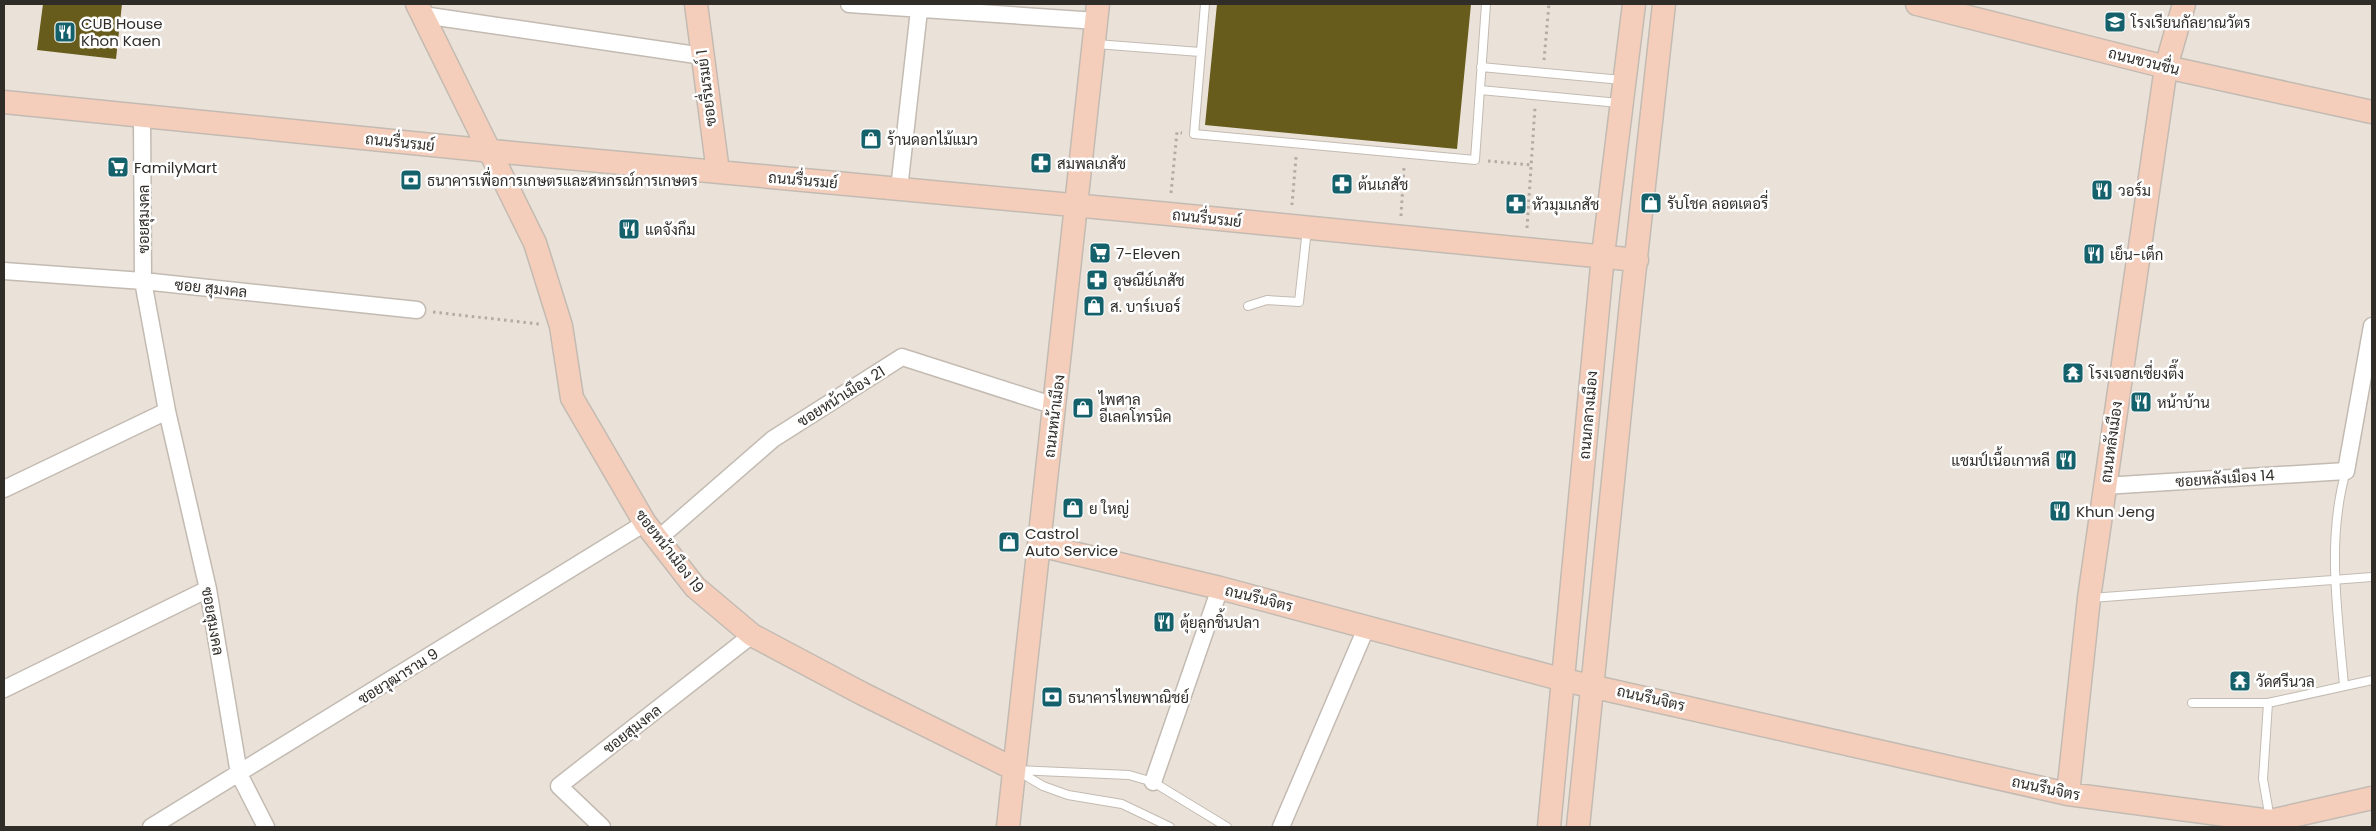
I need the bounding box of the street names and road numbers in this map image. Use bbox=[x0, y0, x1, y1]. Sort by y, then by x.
street label: ถนนชวนชื่น bbox=[2106, 38, 2183, 80]
street label: ซอยรื่นรมย์ 1 bbox=[687, 48, 721, 128]
street label: ถนนรื่นรมย์ bbox=[364, 124, 436, 156]
street label: ถนนรื่นรมย์ bbox=[767, 163, 839, 193]
street label: ซอยสุมงคล bbox=[133, 184, 155, 254]
street label: ถนนรื่นรมย์ bbox=[1171, 200, 1243, 232]
street label: ซอย สุมงคล bbox=[173, 274, 248, 303]
street label: ซอยหน้าเมือง 21 bbox=[793, 361, 889, 431]
street label: ถนนกลางเมือง bbox=[1574, 370, 1602, 460]
street label: ถนนหน้าเมือง bbox=[1038, 373, 1070, 459]
street label: ถนนหลังเมือง bbox=[2095, 400, 2127, 484]
street label: ซอยหลังเมือง 14 bbox=[2175, 464, 2275, 492]
street label: ซอยหน้าเมือง 19 bbox=[631, 505, 709, 597]
street label: ถนนรึนจิตร bbox=[1223, 579, 1295, 617]
street label: ซอยสุมงคล bbox=[196, 585, 229, 657]
street label: ซอยวุฒาราม 9 bbox=[354, 643, 443, 710]
street label: ถนนรึนจิตร bbox=[1615, 680, 1687, 716]
street label: ซอยสุมงคล bbox=[598, 699, 666, 759]
street label: ถนนรึนจิตร bbox=[2010, 771, 2082, 805]

